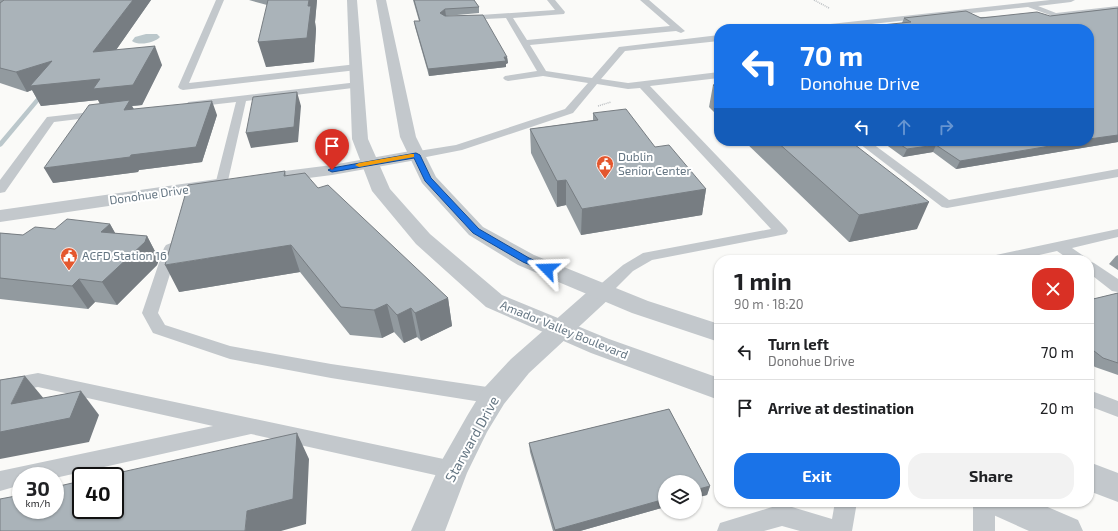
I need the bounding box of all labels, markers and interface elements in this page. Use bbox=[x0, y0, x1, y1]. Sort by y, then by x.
text: 70 m bbox=[800, 38, 863, 72]
icon: left bbox=[734, 40, 786, 92]
text: Donohue Drive bbox=[800, 72, 920, 94]
icon: left bbox=[851, 116, 873, 138]
icon: ahead bbox=[893, 116, 915, 138]
icon: right bbox=[935, 116, 957, 138]
pin bbox=[315, 129, 349, 170]
icon: arrive bbox=[321, 135, 343, 157]
place label: Dublin Senior Center bbox=[618, 149, 691, 177]
public building icon: Dublin Senior Center bbox=[595, 154, 615, 179]
street label: Donohue Drive bbox=[108, 182, 189, 207]
public building icon: ACFD Station 16 bbox=[59, 246, 79, 271]
place label: ACFD Station 16 bbox=[82, 248, 167, 262]
position arrow bbox=[526, 248, 568, 290]
text: 1 min bbox=[734, 266, 792, 295]
button: close bbox=[1032, 268, 1074, 310]
text: 90 m · 18:20 bbox=[734, 296, 804, 312]
street label: Amador Valley Boulevard bbox=[498, 297, 630, 361]
text: Turn left bbox=[768, 335, 829, 353]
icon: left bbox=[734, 341, 756, 363]
text: 70 m bbox=[1041, 343, 1074, 361]
text: Donohue Drive bbox=[768, 353, 855, 369]
street label: Starward Drive bbox=[441, 393, 502, 485]
icon: arrive bbox=[734, 397, 756, 419]
text: Arrive at destination bbox=[768, 399, 914, 417]
text: 20 m bbox=[1040, 399, 1074, 417]
button: Exit bbox=[734, 453, 900, 499]
button: Share bbox=[908, 453, 1074, 499]
speed limit sign: 40 bbox=[72, 467, 124, 519]
map controls bbox=[658, 475, 702, 519]
button: layers bbox=[658, 475, 702, 519]
text: 30 bbox=[26, 476, 50, 500]
text: km/h bbox=[26, 497, 50, 509]

